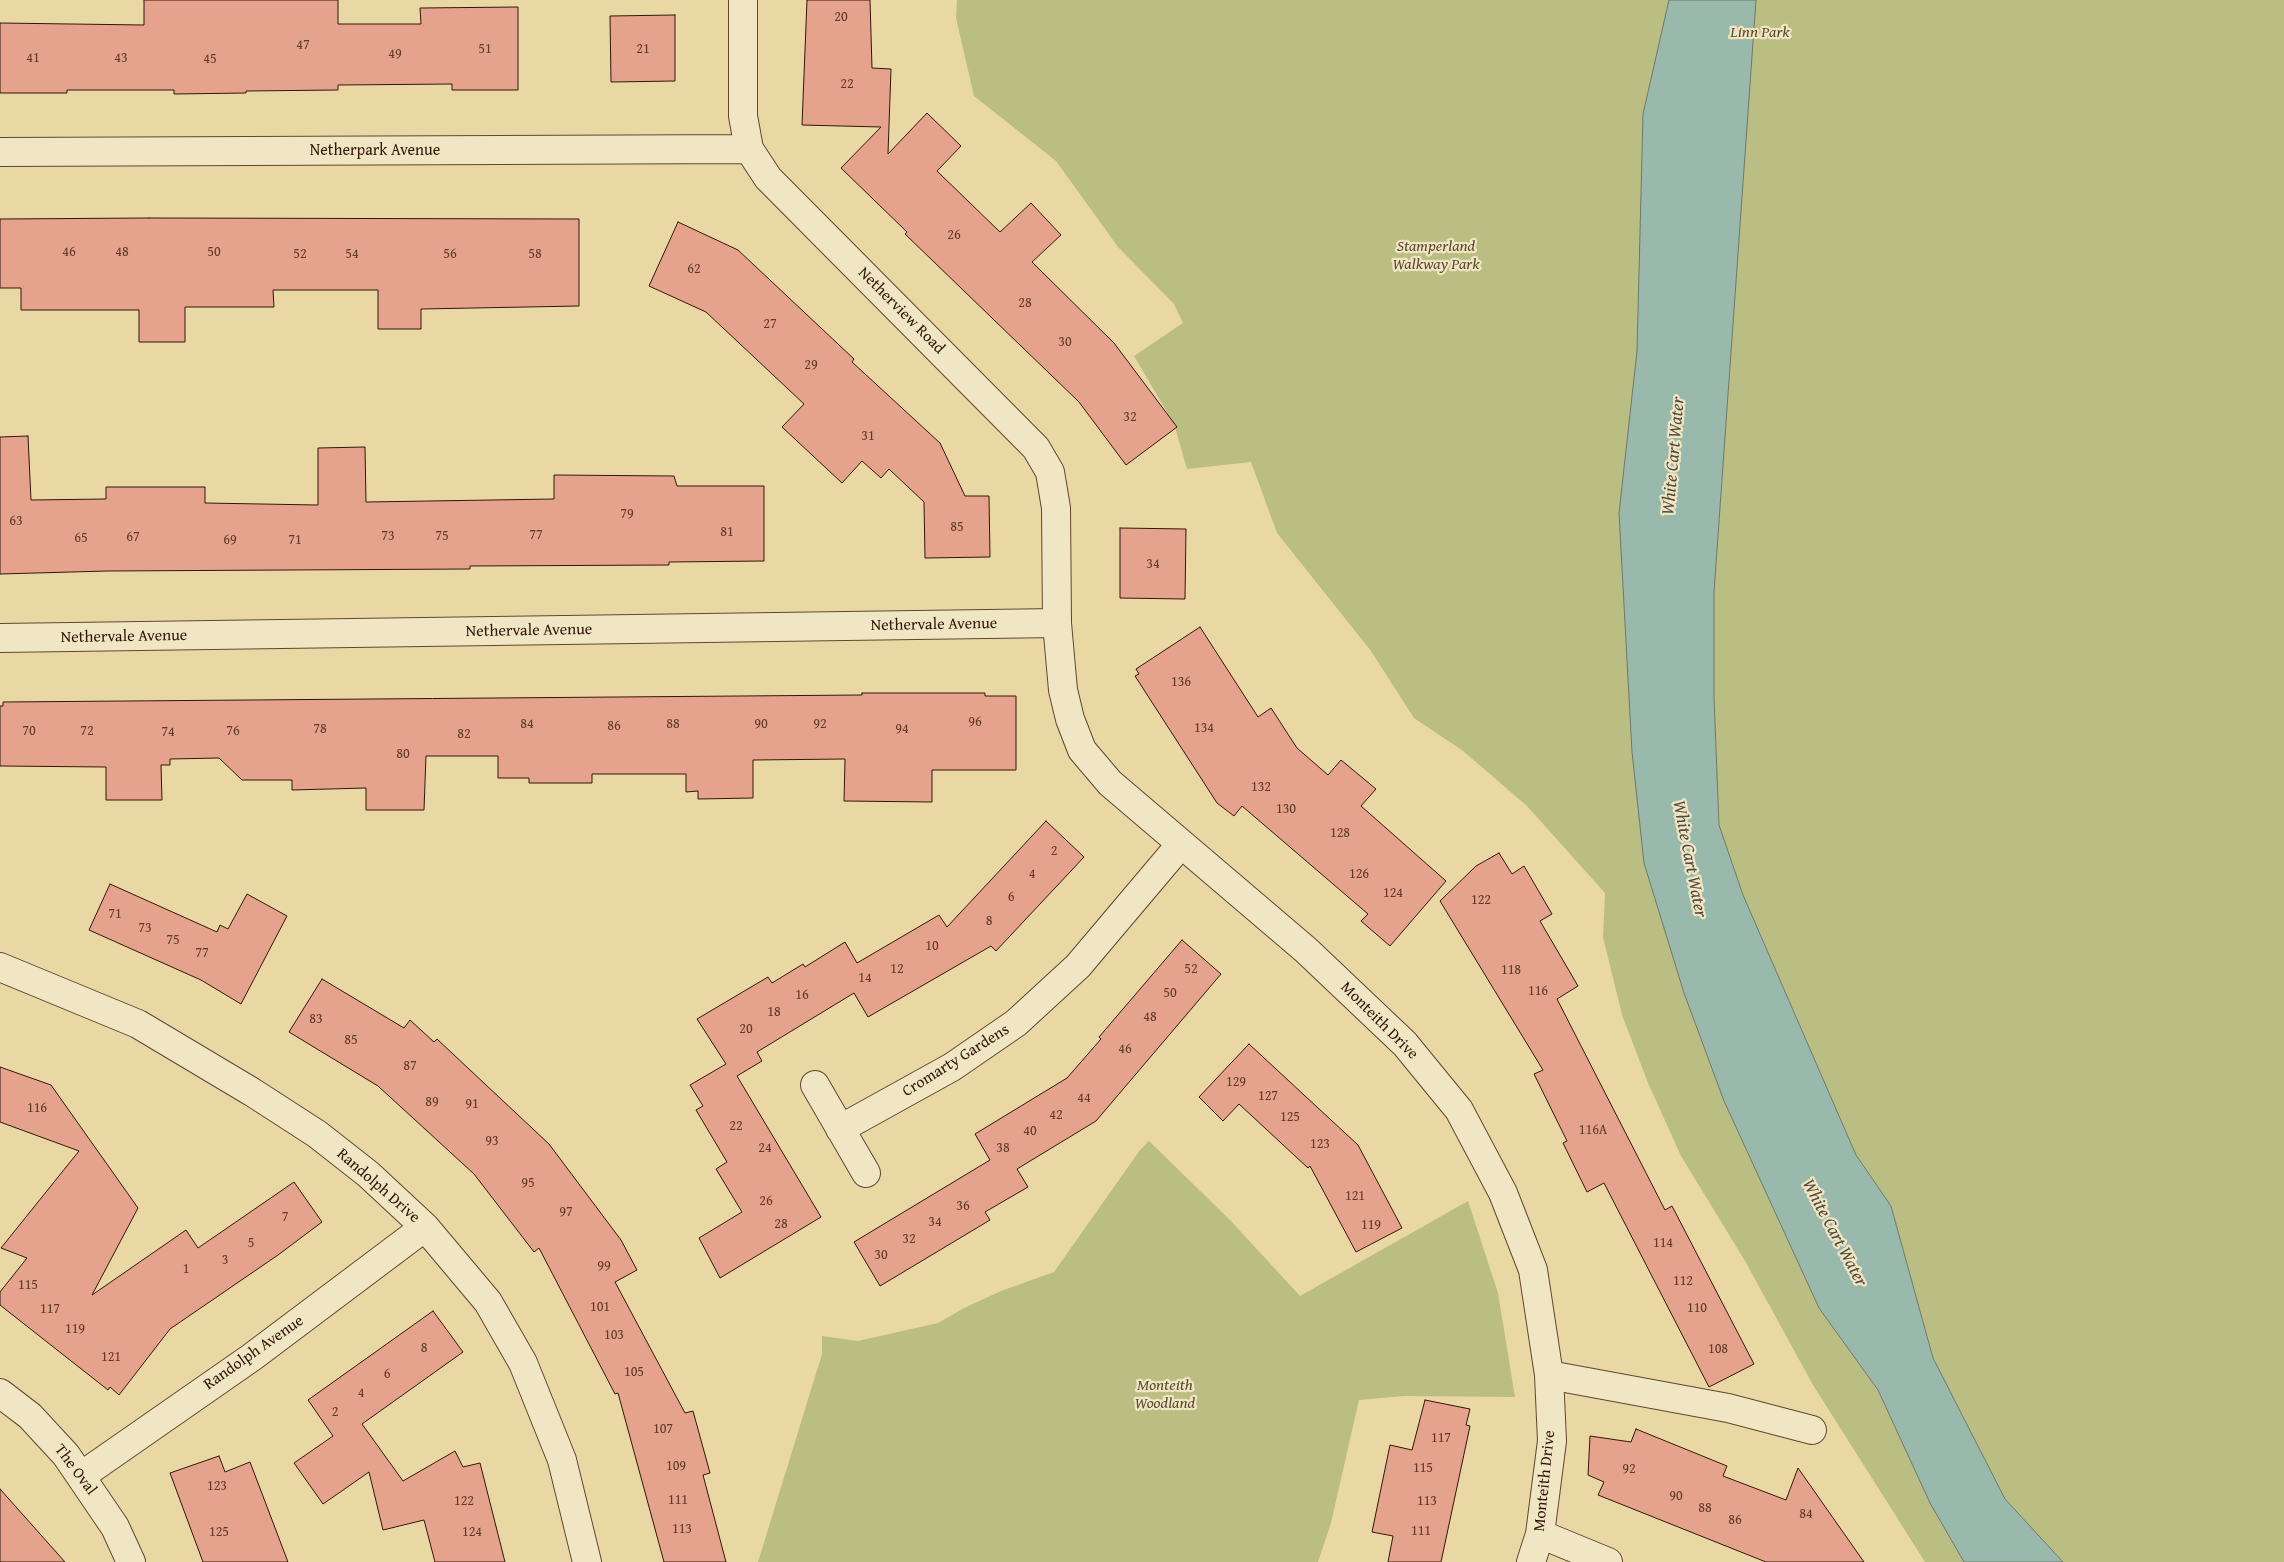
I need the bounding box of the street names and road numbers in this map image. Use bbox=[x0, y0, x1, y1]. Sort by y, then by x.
street label: Netherpark Avenue bbox=[310, 141, 440, 161]
street label: Netherview Road bbox=[854, 264, 948, 358]
street label: Nethervale Avenue bbox=[871, 614, 997, 636]
street label: Nethervale Avenue bbox=[466, 620, 592, 642]
street label: Nethervale Avenue bbox=[61, 626, 187, 648]
street label: Monteith Drive bbox=[1336, 978, 1422, 1064]
street label: Cromarty Gardens bbox=[899, 1020, 1013, 1102]
street label: Randolph Drive bbox=[332, 1145, 424, 1227]
street label: Randolph Avenue bbox=[200, 1312, 308, 1394]
street label: Monteith Drive bbox=[1530, 1429, 1560, 1533]
street label: The Oval bbox=[50, 1441, 100, 1499]

